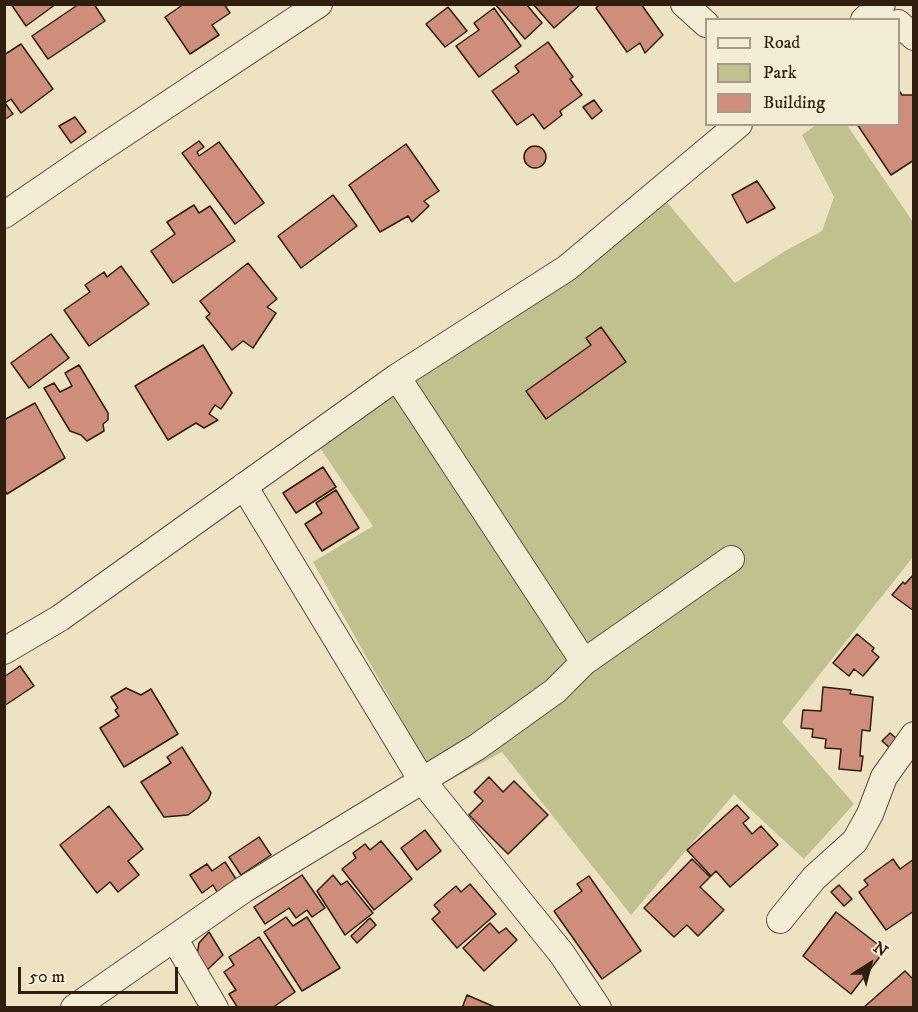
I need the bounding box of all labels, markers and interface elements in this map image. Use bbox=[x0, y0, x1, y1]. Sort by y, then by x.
legend bbox=[705, 18, 900, 126]
text: Road bbox=[763, 32, 800, 54]
text: Park bbox=[763, 62, 797, 84]
text: Building bbox=[763, 92, 825, 114]
north arrow bbox=[840, 934, 900, 994]
text: N bbox=[869, 937, 892, 961]
scale bar bbox=[21, 955, 182, 993]
text: 50 m bbox=[29, 966, 65, 988]

